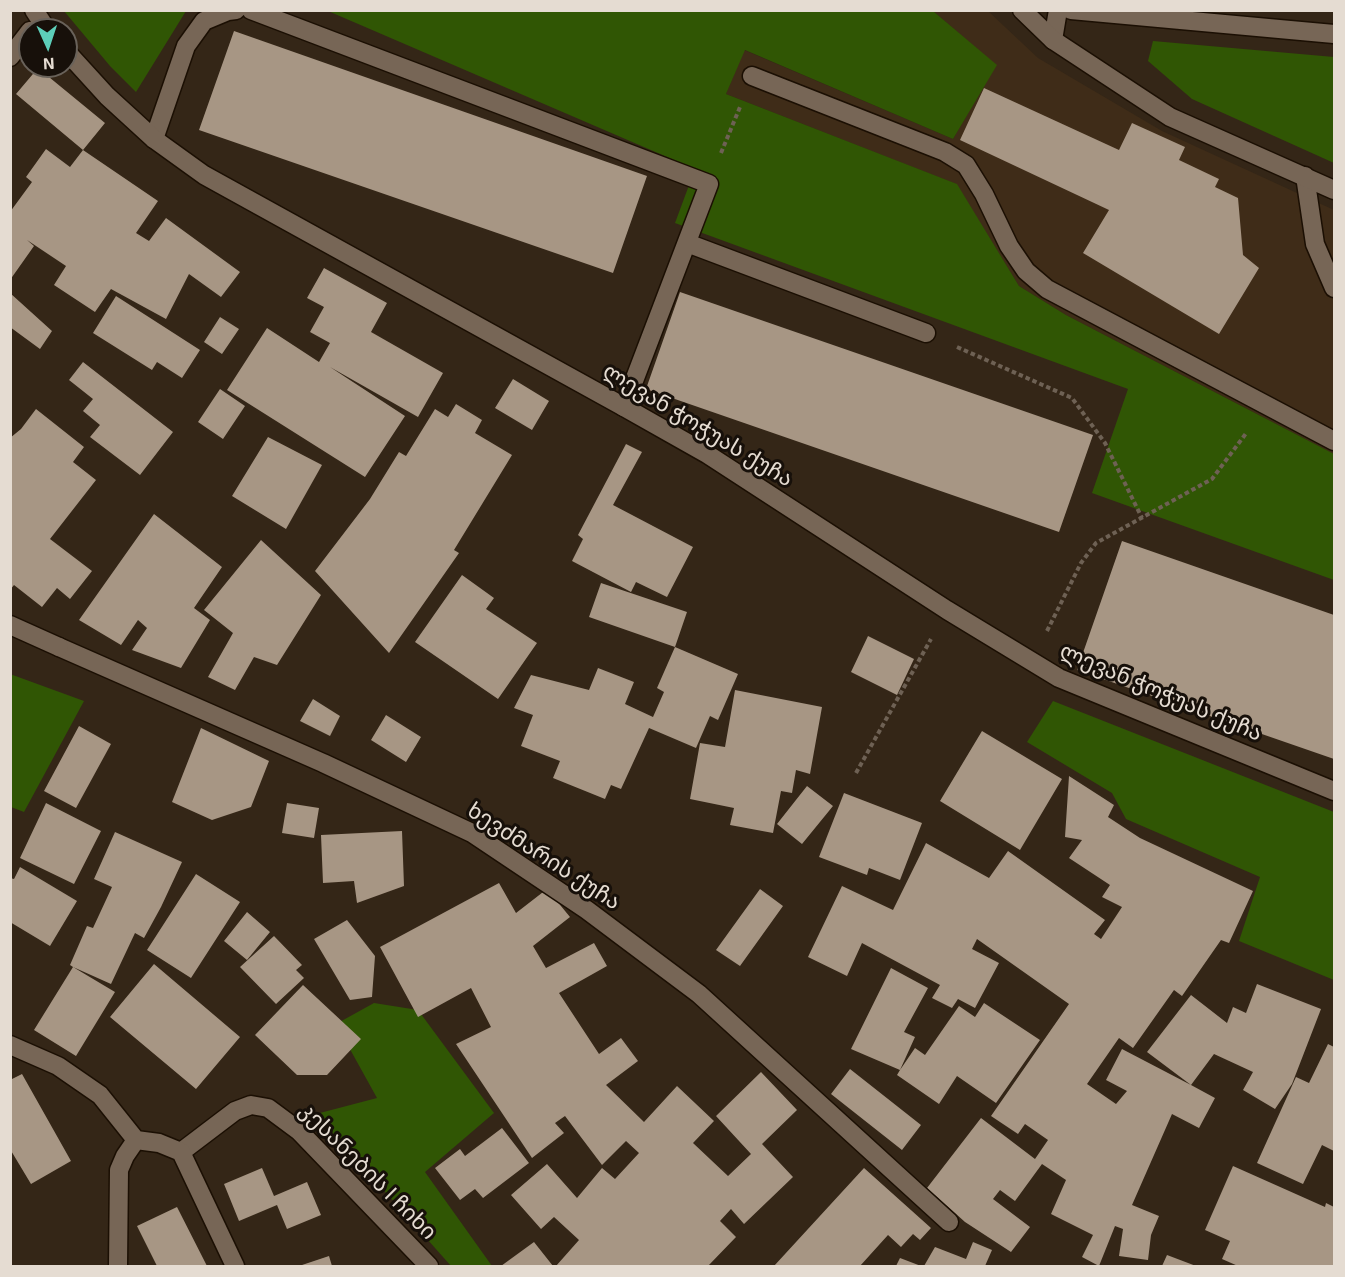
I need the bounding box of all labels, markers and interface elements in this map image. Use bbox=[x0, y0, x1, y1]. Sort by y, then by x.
north arrow bbox=[18, 18, 78, 78]
text: N bbox=[43, 55, 55, 74]
street label: ლევან ჭოჭუას ქუჩა bbox=[598, 358, 798, 492]
street label: ლევან ჭოჭუას ქუჩა bbox=[1056, 637, 1266, 747]
street label: ხევძმარის ქუჩა bbox=[463, 797, 625, 915]
street label: კესანების I ჩიხი bbox=[294, 1097, 442, 1245]

